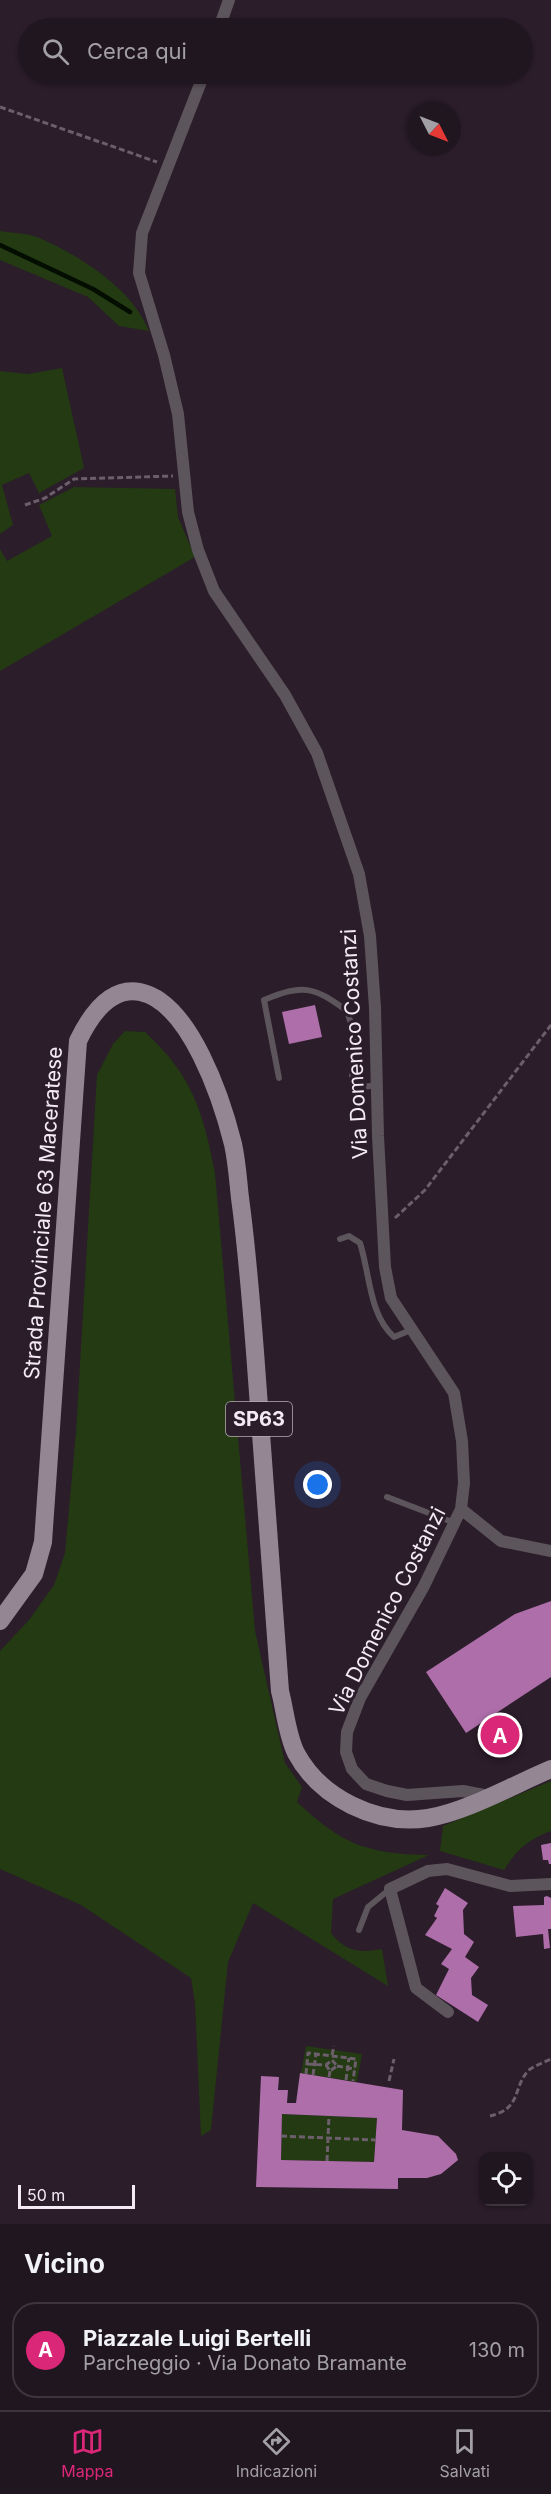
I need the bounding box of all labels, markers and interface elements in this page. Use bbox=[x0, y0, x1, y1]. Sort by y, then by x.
search box bbox=[18, 18, 533, 84]
icon: search bbox=[39, 35, 72, 68]
text: Cerca qui bbox=[87, 38, 187, 64]
north arrow bbox=[407, 102, 461, 156]
street label: Via Domenico Costanzi bbox=[335, 928, 373, 1160]
street label: Strada Provinciale 63 Maceratese bbox=[19, 1046, 67, 1380]
road number: SP63 bbox=[226, 1402, 292, 1436]
your location bbox=[303, 1470, 332, 1499]
street label: Via Domenico Costanzi bbox=[324, 1503, 450, 1719]
pin: A bbox=[480, 1712, 520, 1758]
map controls bbox=[479, 2152, 533, 2206]
button: locate bbox=[479, 2152, 533, 2206]
scale bar bbox=[18, 2182, 135, 2210]
text: 50 m bbox=[27, 2185, 65, 2205]
text: Vicino bbox=[24, 2248, 105, 2279]
text: Piazzale Luigi Bertelli bbox=[83, 2325, 311, 2351]
text: A bbox=[38, 2338, 53, 2362]
text: 130 m bbox=[469, 2338, 525, 2362]
text: Parcheggio · Via Donato Bramante bbox=[83, 2351, 407, 2375]
tab: Mappa bbox=[61, 2425, 113, 2481]
tab: Indicazioni bbox=[236, 2425, 317, 2481]
tab: Salvati bbox=[440, 2425, 490, 2481]

